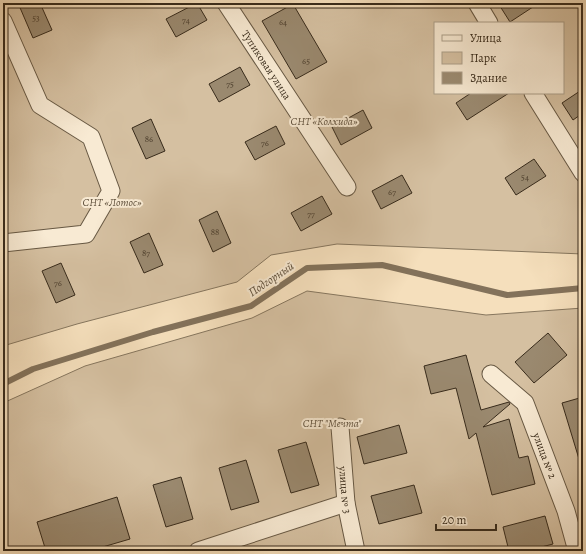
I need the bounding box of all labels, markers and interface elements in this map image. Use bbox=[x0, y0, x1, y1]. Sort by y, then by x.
house number: 53 bbox=[32, 12, 40, 24]
house number: 74 bbox=[182, 14, 190, 26]
house number: 64 bbox=[279, 16, 287, 28]
legend bbox=[434, 22, 564, 94]
street label: Тупиковая улица bbox=[238, 27, 295, 103]
text: Улица bbox=[470, 30, 502, 46]
text: Парк bbox=[470, 50, 496, 66]
house number: 65 bbox=[302, 55, 310, 67]
text: Здание bbox=[470, 70, 507, 86]
house number: 75 bbox=[226, 78, 234, 90]
park label: СНТ «Колхида» bbox=[291, 114, 358, 129]
house number: 86 bbox=[145, 133, 153, 145]
house number: 76 bbox=[261, 137, 269, 149]
house number: 54 bbox=[521, 171, 529, 183]
house number: 67 bbox=[388, 186, 396, 198]
park label: СНТ «Лотос» bbox=[83, 195, 142, 210]
house number: 77 bbox=[307, 208, 315, 220]
house number: 88 bbox=[211, 226, 219, 238]
house number: 87 bbox=[142, 247, 150, 259]
water label: Подгорный bbox=[245, 258, 297, 300]
house number: 76 bbox=[54, 277, 62, 289]
park label: СНТ "Мечта" bbox=[303, 416, 362, 431]
street label: улица № 2 bbox=[529, 430, 560, 481]
street label: улица № 3 bbox=[335, 465, 355, 515]
scale bar bbox=[436, 506, 496, 532]
text: 20 m bbox=[442, 512, 466, 528]

